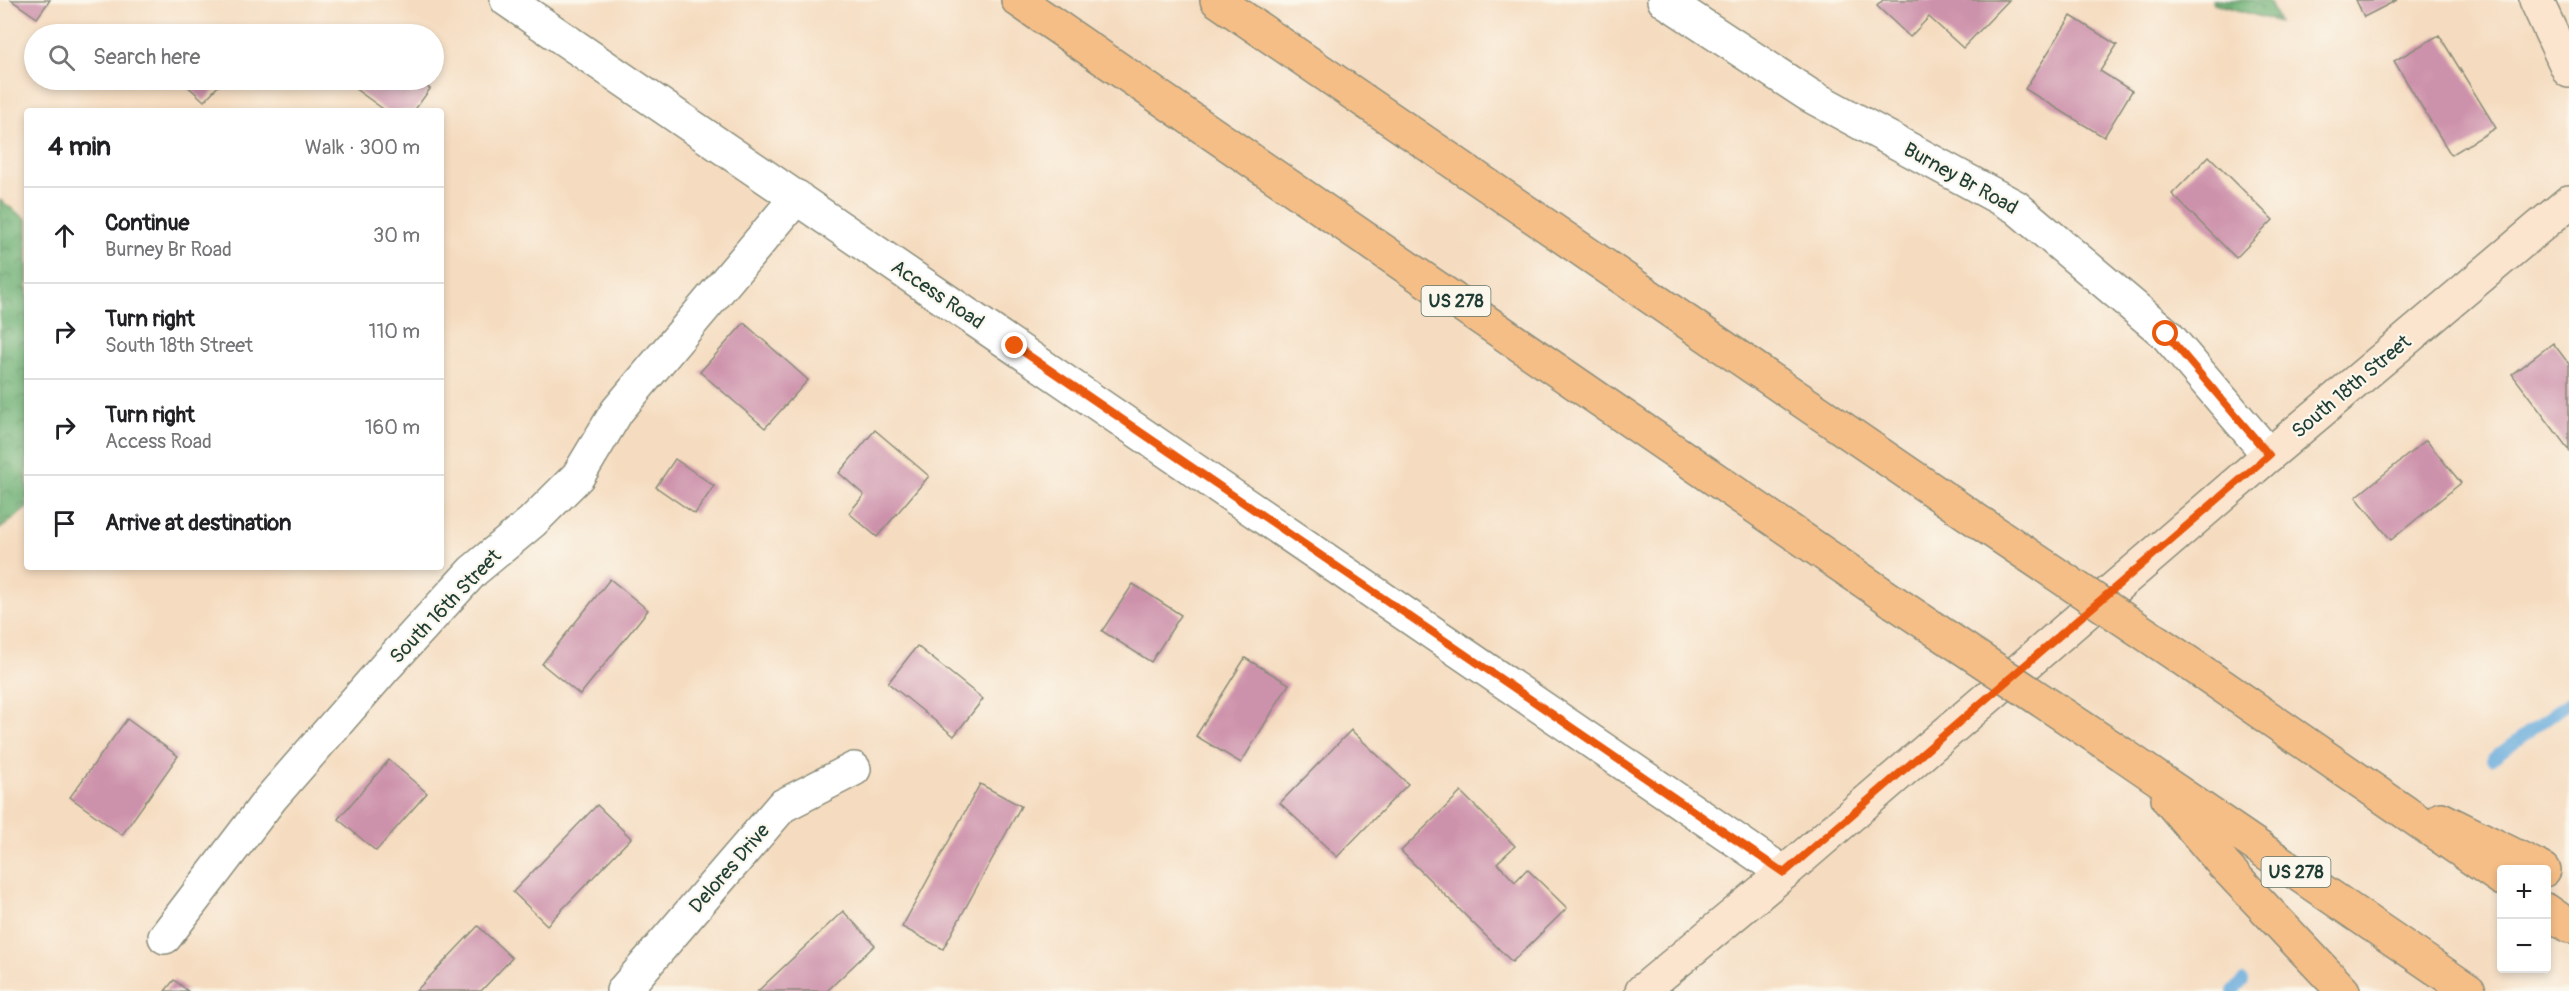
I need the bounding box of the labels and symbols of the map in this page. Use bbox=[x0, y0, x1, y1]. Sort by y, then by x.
street label: Burney Br Road bbox=[1899, 137, 2022, 220]
street label: Access Road bbox=[886, 254, 989, 335]
road number: US 278 bbox=[1422, 286, 1490, 316]
route start bbox=[2152, 320, 2178, 346]
street label: South 18th Street bbox=[2287, 329, 2417, 444]
route end bbox=[1001, 332, 1027, 358]
street label: South 16th Street bbox=[384, 543, 507, 669]
street label: Delores Drive bbox=[684, 818, 775, 918]
road number: US 278 bbox=[2262, 857, 2330, 887]

